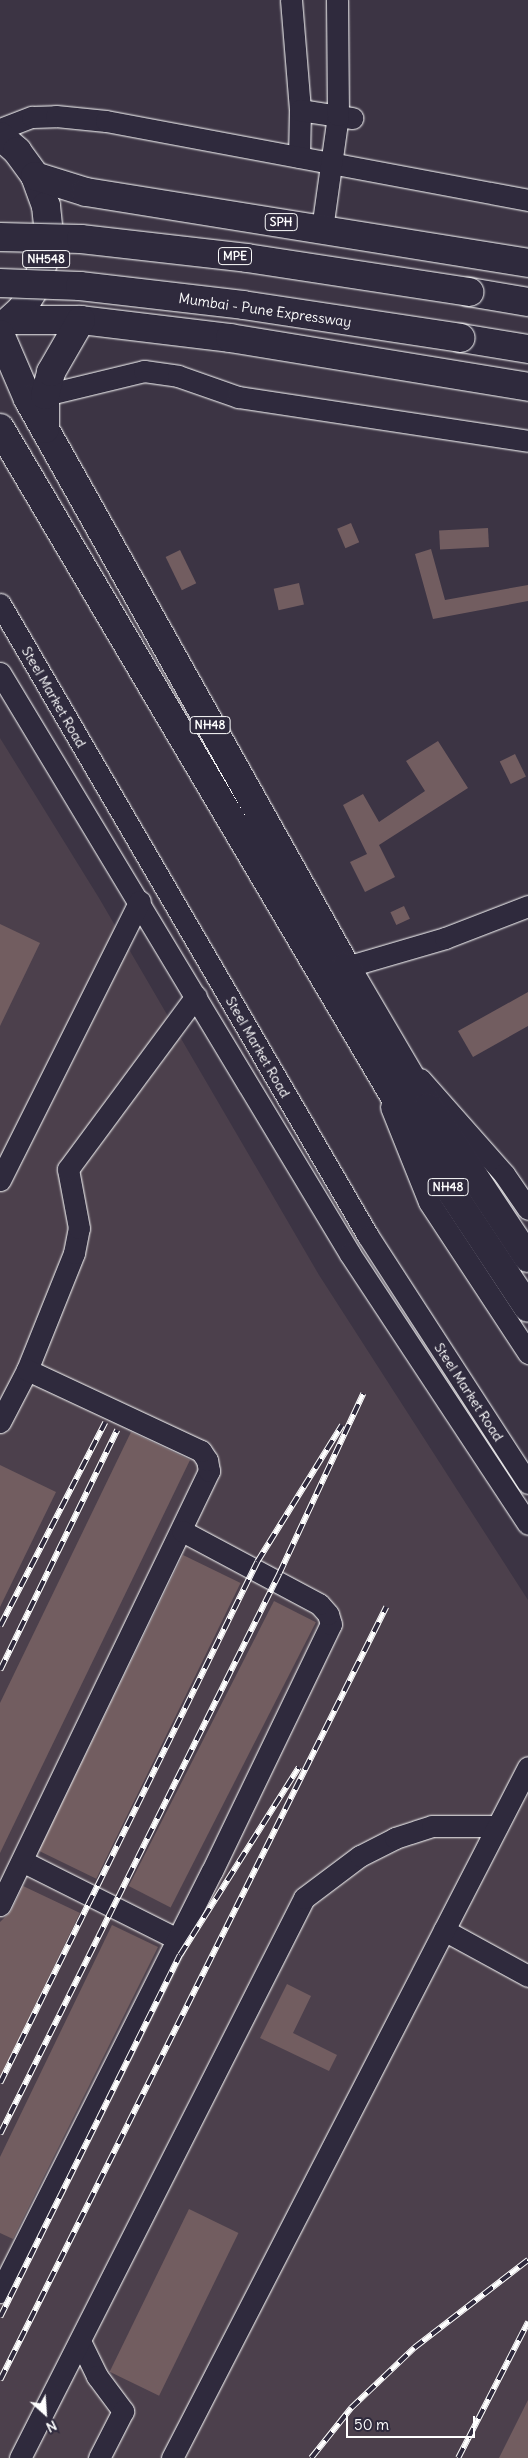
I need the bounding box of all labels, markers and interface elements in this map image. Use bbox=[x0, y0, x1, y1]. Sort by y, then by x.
road number: SPH bbox=[265, 212, 297, 232]
road number: MPE bbox=[218, 247, 252, 266]
road number: NH548 bbox=[21, 250, 71, 268]
street label: Mumbai - Pune Expressway bbox=[178, 290, 352, 330]
street label: Steel Market Road bbox=[18, 643, 90, 751]
road number: NH48 bbox=[189, 716, 231, 734]
street label: Steel Market Road bbox=[222, 993, 294, 1101]
road number: NH48 bbox=[427, 1178, 469, 1196]
street label: Steel Market Road bbox=[431, 1340, 507, 1444]
north arrow bbox=[20, 2388, 70, 2438]
scale bar bbox=[348, 2406, 477, 2438]
text: 50 m bbox=[354, 2415, 389, 2434]
text: N bbox=[43, 2416, 60, 2437]

